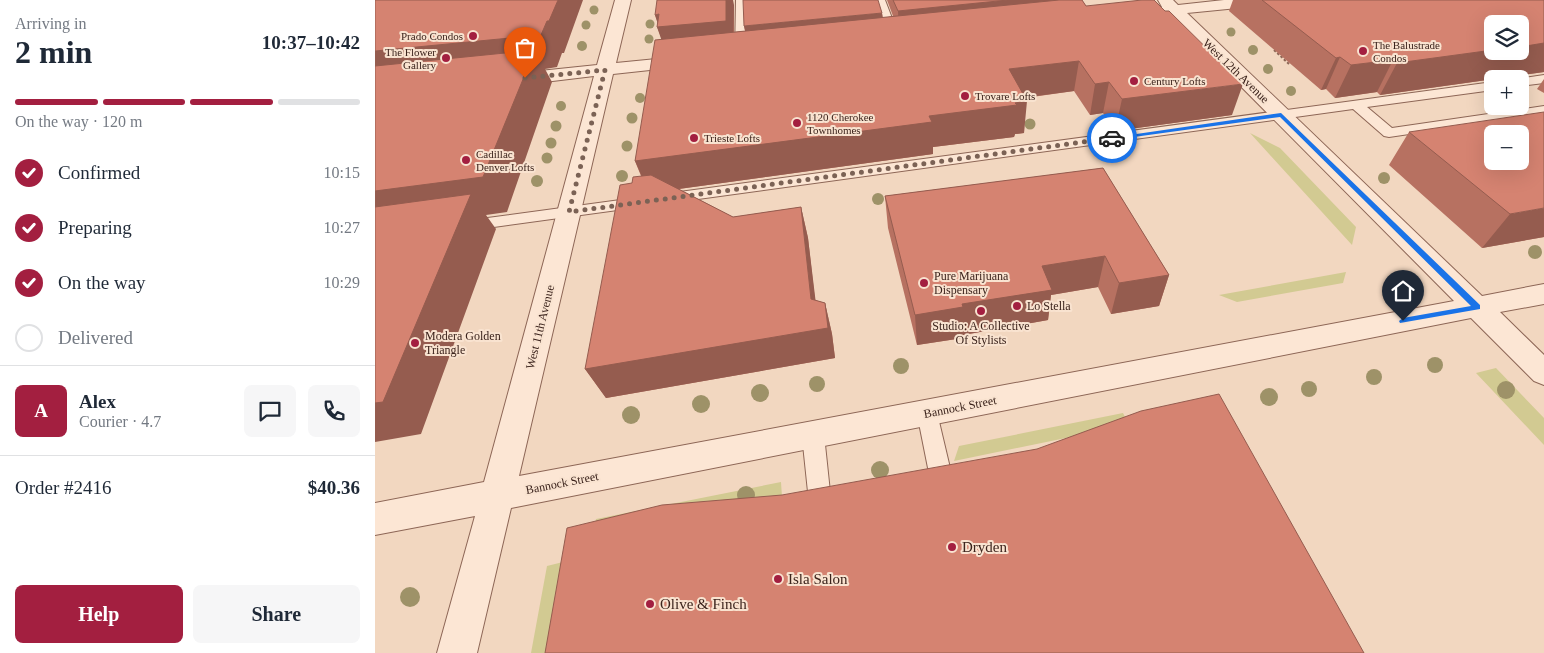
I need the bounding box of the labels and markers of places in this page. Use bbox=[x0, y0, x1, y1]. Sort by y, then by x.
pin bbox=[504, 27, 546, 78]
place label: Prado Condos bbox=[401, 30, 463, 42]
marker: Prado Condos bbox=[467, 30, 479, 42]
place label: The Balustrade Condos bbox=[1373, 39, 1440, 64]
marker: The Balustrade Condos bbox=[1357, 45, 1369, 57]
place label: The Flower Gallery bbox=[385, 46, 436, 71]
marker: The Flower Gallery bbox=[440, 52, 452, 64]
marker: Century Lofts bbox=[1128, 75, 1140, 87]
place label: Century Lofts bbox=[1144, 75, 1205, 87]
marker: Trovare Lofts bbox=[959, 90, 971, 102]
place label: Trovare Lofts bbox=[975, 90, 1035, 102]
place label: 1120 Cherokee Townhomes bbox=[807, 111, 874, 136]
marker: 1120 Cherokee Townhomes bbox=[791, 117, 803, 129]
marker: Trieste Lofts bbox=[688, 132, 700, 144]
place label: Trieste Lofts bbox=[704, 132, 760, 144]
place label: Cadillac Denver Lofts bbox=[476, 148, 534, 173]
marker: Cadillac Denver Lofts bbox=[460, 154, 472, 166]
place label: Pure Marijuana Dispensary bbox=[934, 269, 1009, 297]
pin bbox=[1382, 270, 1424, 321]
marker: Pure Marijuana Dispensary bbox=[918, 277, 930, 289]
place label: Lo Stella bbox=[1027, 299, 1071, 313]
marker: Lo Stella bbox=[1011, 300, 1023, 312]
marker: Studio: A Collective Of Stylists bbox=[975, 305, 987, 317]
place label: Studio: A Collective Of Stylists bbox=[932, 319, 1030, 347]
place label: Modera Golden Triangle bbox=[425, 329, 501, 357]
marker: Modera Golden Triangle bbox=[409, 337, 421, 349]
place label: Dryden bbox=[962, 539, 1007, 555]
marker: Dryden bbox=[946, 541, 958, 553]
place label: Isla Salon bbox=[788, 571, 848, 587]
marker: Isla Salon bbox=[772, 573, 784, 585]
place label: Olive & Finch bbox=[660, 596, 747, 612]
marker: Olive & Finch bbox=[644, 598, 656, 610]

